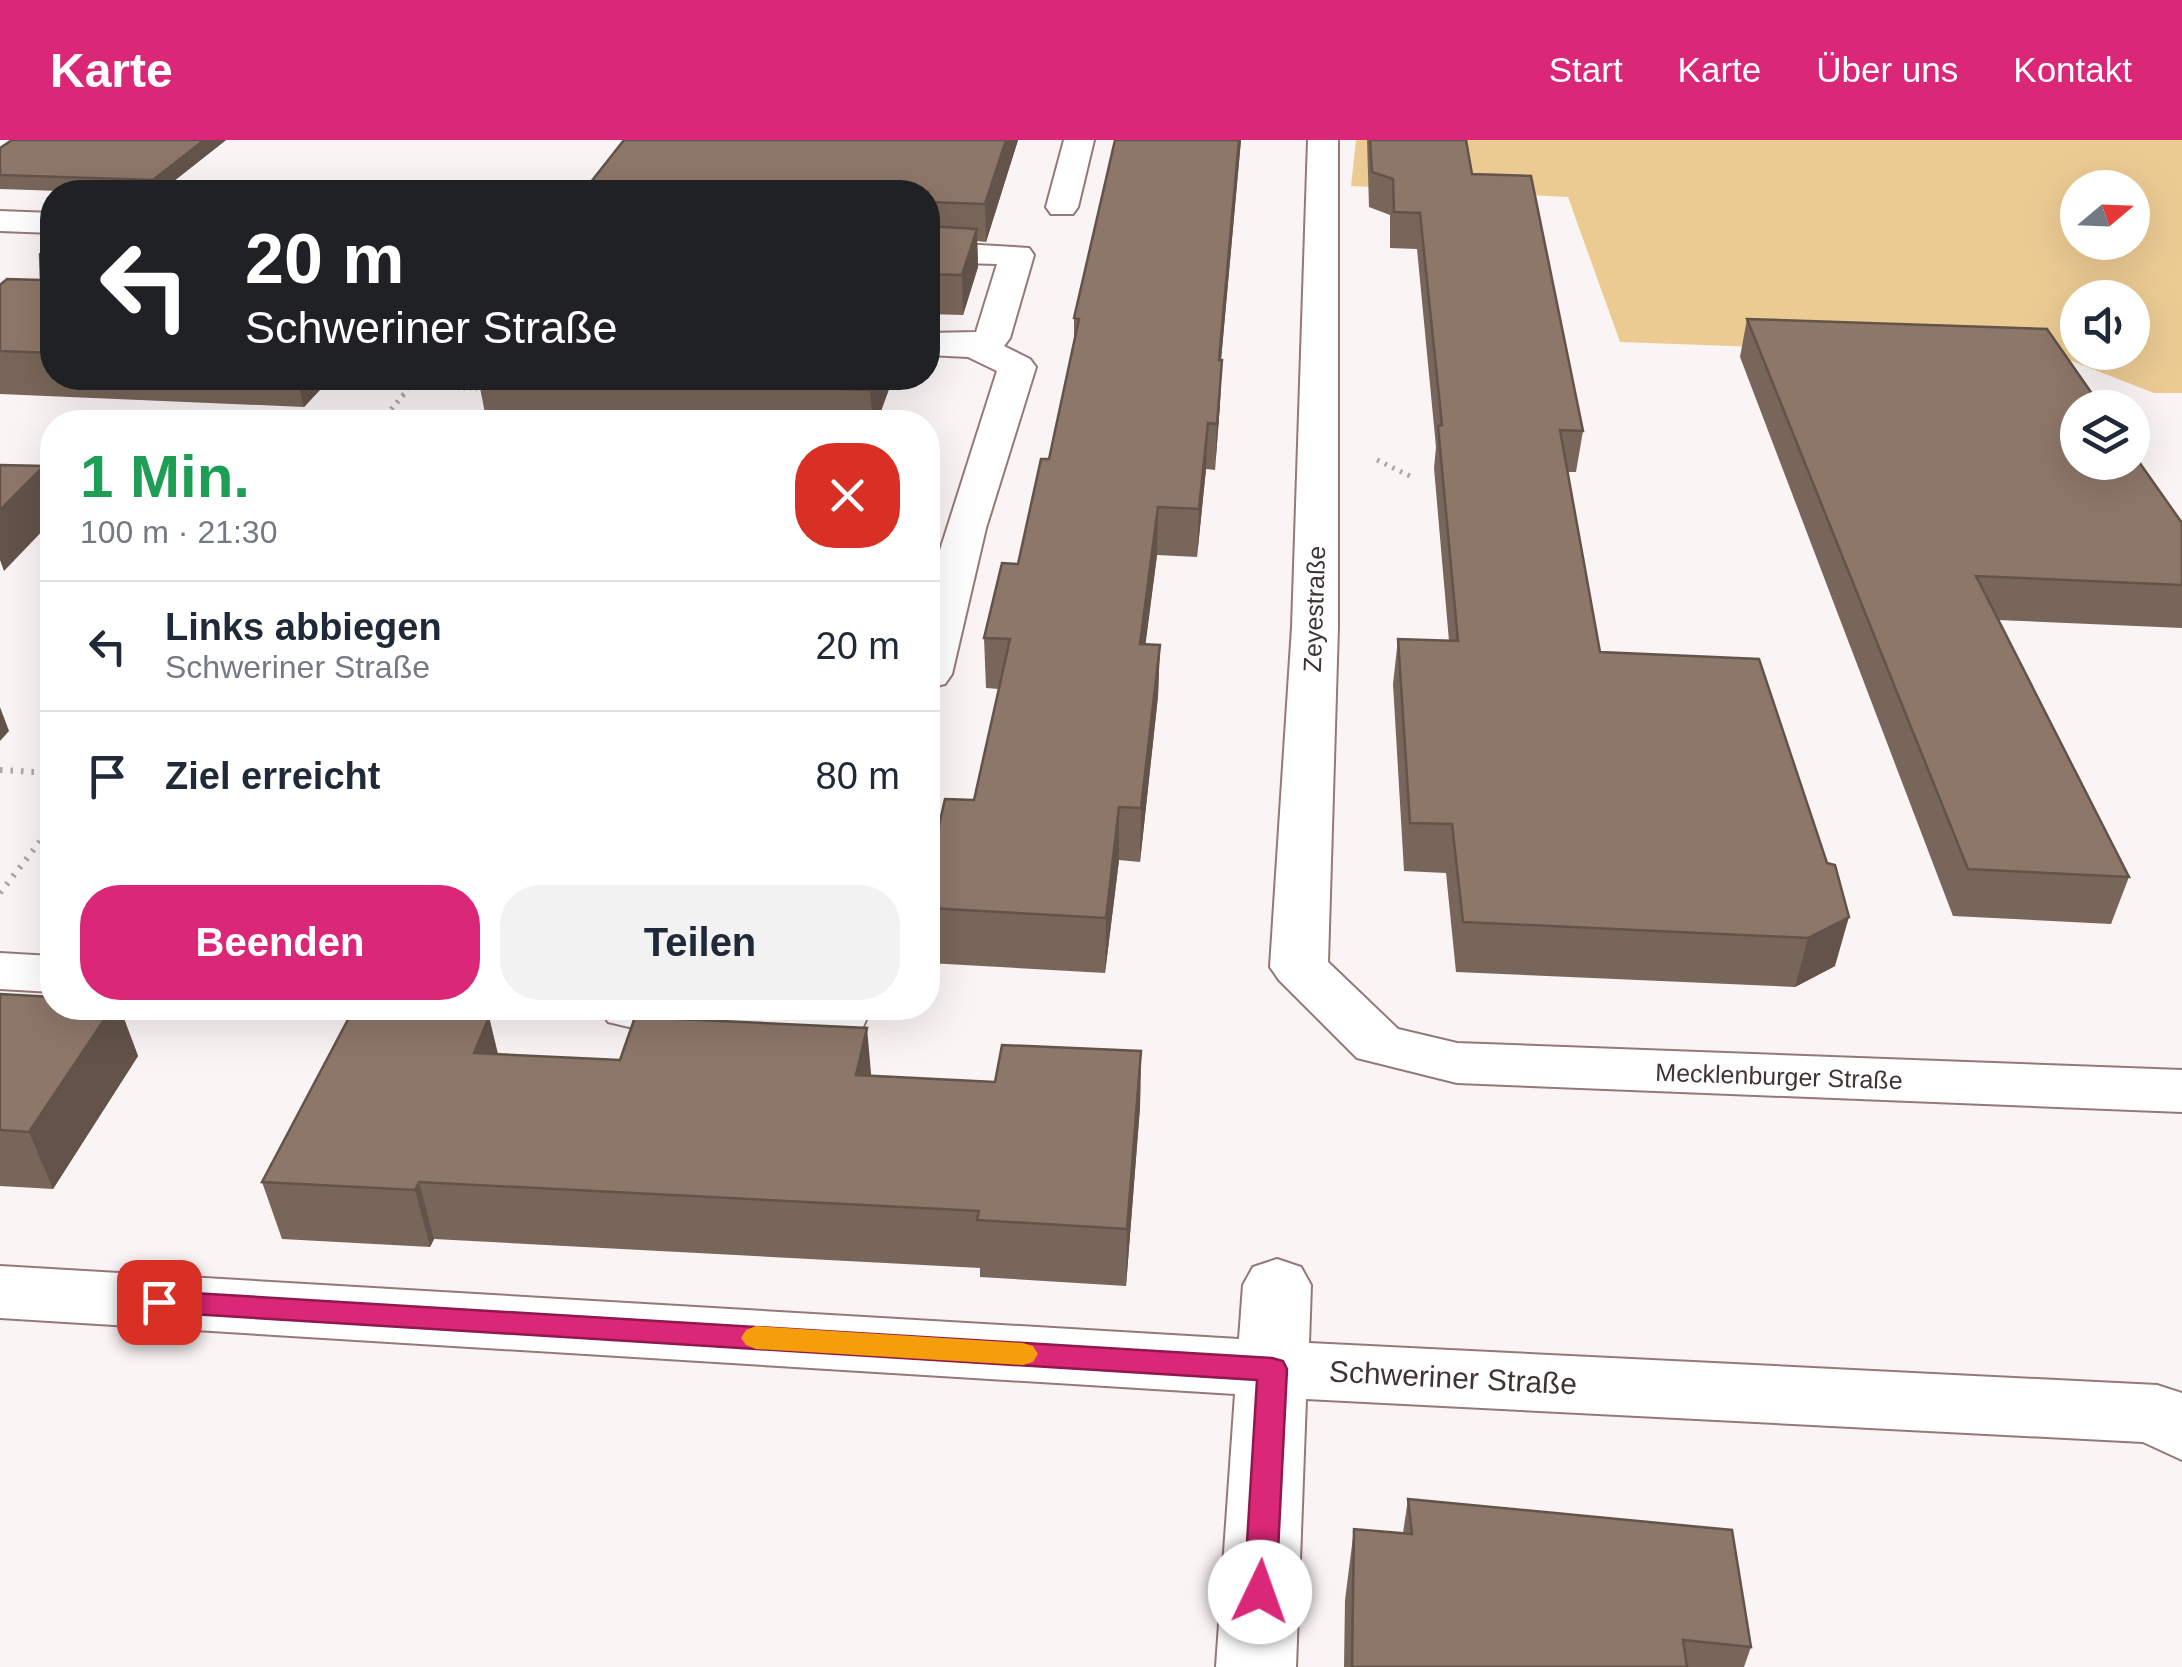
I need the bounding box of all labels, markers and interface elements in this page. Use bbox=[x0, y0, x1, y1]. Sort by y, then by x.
text: Karte bbox=[50, 44, 173, 97]
text: Start bbox=[1549, 50, 1623, 89]
text: Karte bbox=[1678, 50, 1761, 89]
text: Über uns bbox=[1816, 50, 1958, 89]
text: Kontakt bbox=[2013, 50, 2132, 89]
north arrow bbox=[2060, 170, 2150, 260]
map controls bbox=[2060, 170, 2150, 480]
icon: left bbox=[80, 220, 210, 350]
text: 20 m bbox=[245, 220, 405, 298]
button: sound bbox=[2060, 280, 2150, 370]
text: Schweriner Straße bbox=[245, 302, 618, 353]
button: layers bbox=[2060, 390, 2150, 480]
text: 1 Min. bbox=[80, 443, 250, 510]
button: close bbox=[795, 443, 900, 548]
text: 100 m · 21:30 bbox=[80, 514, 277, 550]
street label: Zeyestraße bbox=[1298, 545, 1330, 673]
text: Links abbiegen bbox=[165, 606, 442, 648]
icon: left bbox=[80, 619, 135, 674]
text: 20 m bbox=[816, 625, 900, 667]
text: Schweriner Straße bbox=[165, 649, 430, 685]
icon: arrive bbox=[80, 749, 135, 804]
text: Ziel erreicht bbox=[165, 755, 380, 797]
text: 80 m bbox=[816, 755, 900, 797]
button: Beenden bbox=[80, 885, 480, 1000]
button: Teilen bbox=[500, 885, 900, 1000]
street label: Mecklenburger Straße bbox=[1655, 1058, 1903, 1094]
pin bbox=[117, 1260, 202, 1345]
icon: arrive bbox=[132, 1275, 187, 1330]
street label: Schweriner Straße bbox=[1328, 1355, 1578, 1400]
position arrow bbox=[1208, 1540, 1312, 1644]

